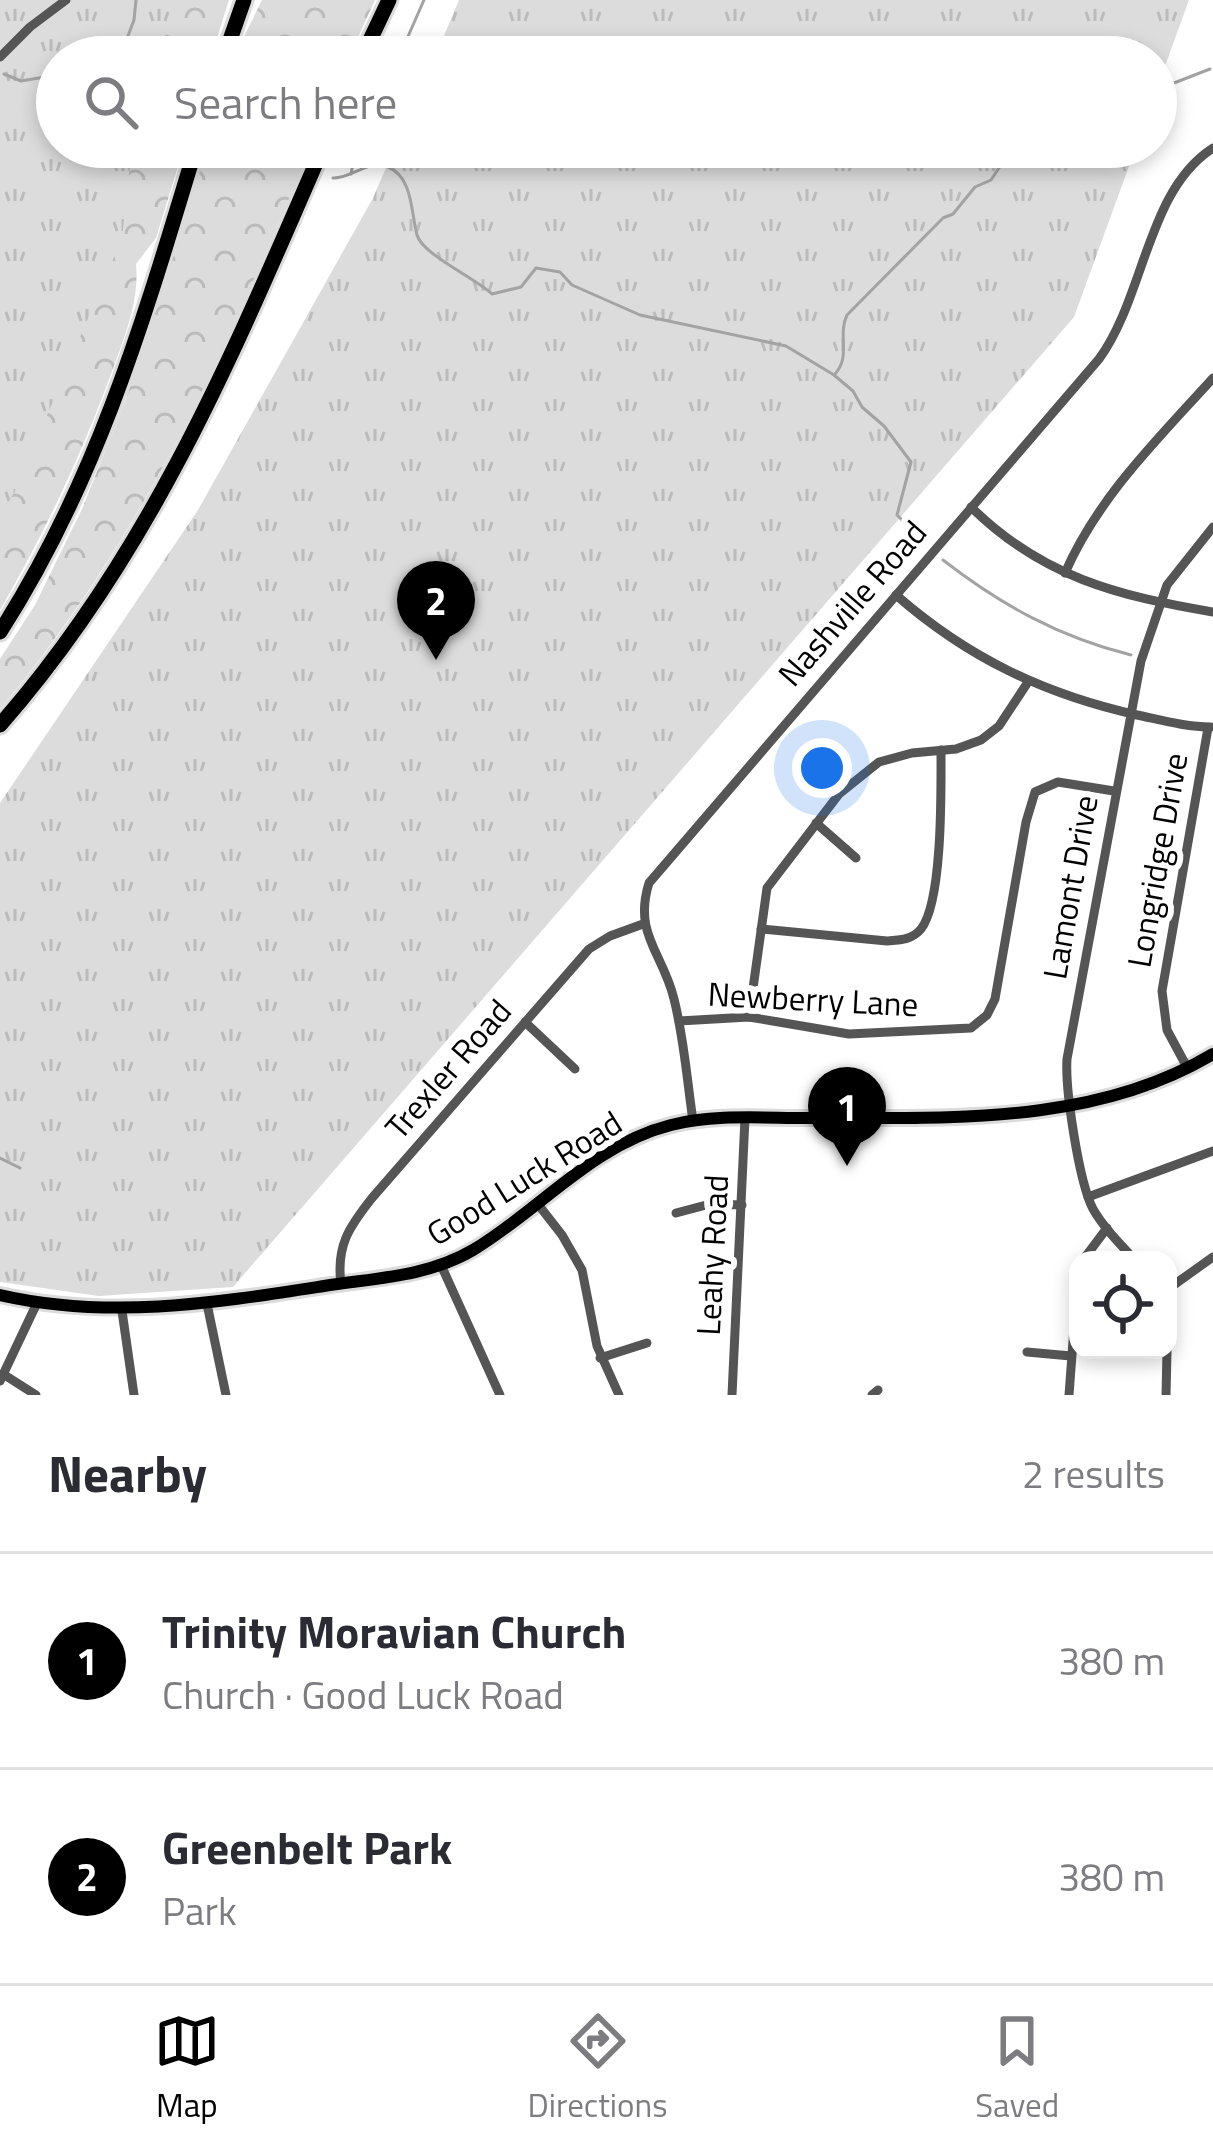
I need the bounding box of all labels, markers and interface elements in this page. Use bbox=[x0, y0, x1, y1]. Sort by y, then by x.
search box bbox=[36, 36, 1177, 168]
text: Search here bbox=[174, 68, 397, 136]
icon: search bbox=[78, 69, 144, 135]
street label: Nashville Road bbox=[766, 509, 938, 697]
pin: 2 bbox=[397, 561, 475, 660]
your location bbox=[792, 738, 852, 798]
street label: Longridge Drive bbox=[1114, 749, 1200, 971]
street label: Lamont Drive bbox=[1029, 791, 1111, 983]
street label: Newberry Lane bbox=[707, 969, 919, 1029]
street label: Trexler Road bbox=[373, 988, 523, 1150]
pin: 1 bbox=[808, 1067, 886, 1166]
street label: Good Luck Road bbox=[417, 1098, 631, 1258]
street label: Leahy Road bbox=[683, 1173, 741, 1337]
map controls bbox=[1069, 1251, 1177, 1359]
button: locate bbox=[1069, 1251, 1177, 1359]
text: Nearby bbox=[48, 1434, 207, 1512]
text: 2 results bbox=[1022, 1444, 1165, 1503]
text: Trinity Moravian Church bbox=[162, 1597, 626, 1665]
text: 1 bbox=[76, 1631, 98, 1690]
text: 380 m bbox=[1058, 1631, 1165, 1690]
text: Church · Good Luck Road bbox=[162, 1665, 564, 1724]
text: Greenbelt Park bbox=[162, 1813, 452, 1881]
text: 2 bbox=[76, 1847, 98, 1906]
text: 380 m bbox=[1058, 1847, 1165, 1906]
text: Park bbox=[162, 1881, 237, 1940]
tab: Map bbox=[154, 2008, 220, 2130]
tab: Directions bbox=[528, 2008, 667, 2130]
tab: Saved bbox=[975, 2008, 1059, 2130]

